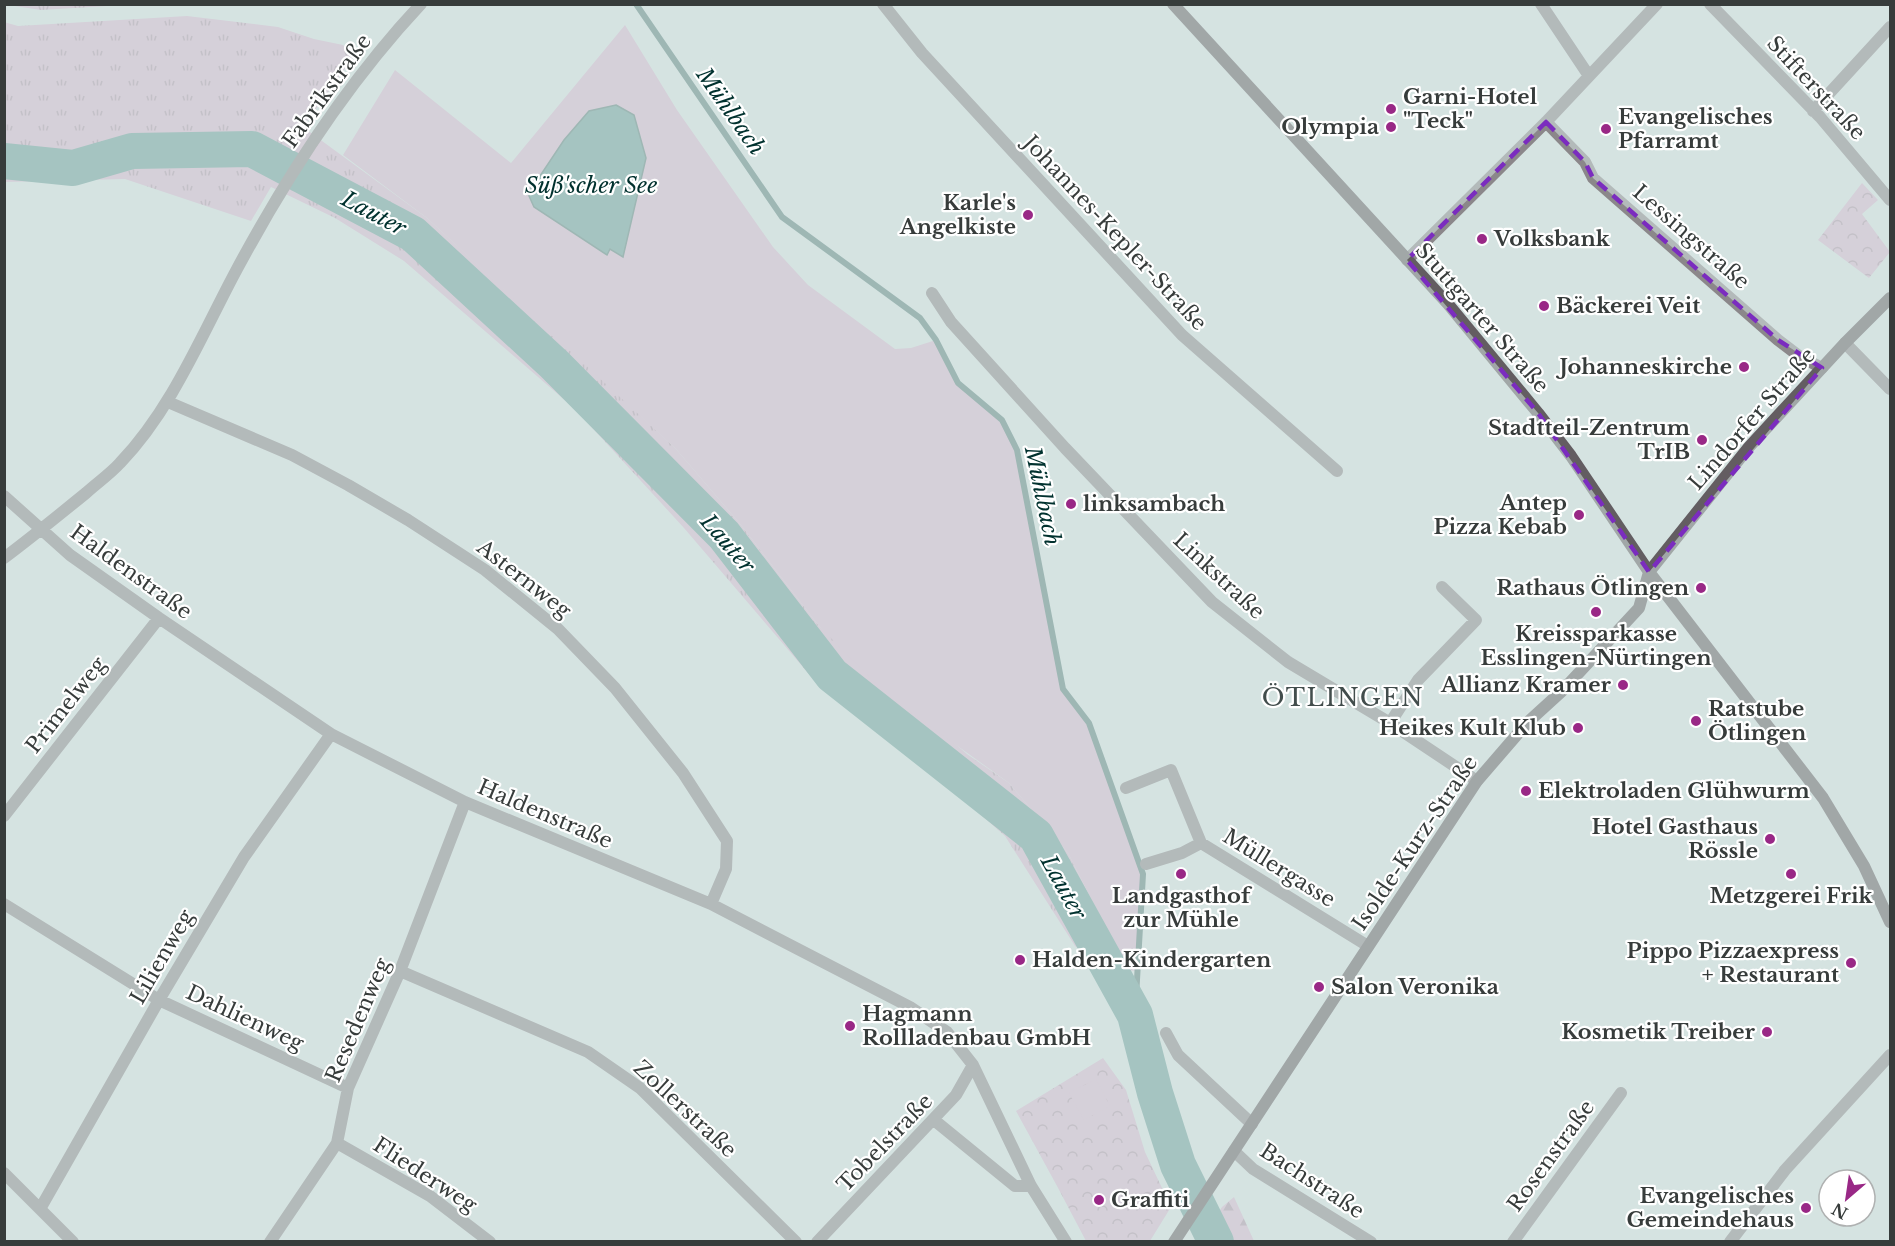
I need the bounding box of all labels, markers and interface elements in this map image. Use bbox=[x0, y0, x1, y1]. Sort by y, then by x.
street label: Fabrikstraße bbox=[277, 29, 377, 153]
street label: Stifterstraße bbox=[1761, 31, 1871, 145]
water label: Mühlbach bbox=[690, 61, 771, 160]
place label: Garni-Hotel "Teck" bbox=[1403, 84, 1538, 134]
marker: Garni-Hotel "Teck" bbox=[1384, 102, 1398, 116]
place label: Evangelisches Pfarramt bbox=[1618, 104, 1773, 154]
place label: Olympia bbox=[1281, 114, 1379, 140]
marker: Olympia bbox=[1384, 120, 1398, 134]
marker: Evangelisches Pfarramt bbox=[1599, 122, 1613, 136]
street label: Johannes-Kepler-Straße bbox=[1016, 128, 1212, 336]
water label: Süß'scher See bbox=[525, 172, 657, 199]
street label: Lessingstraße bbox=[1627, 179, 1755, 295]
water label: Lauter bbox=[336, 185, 411, 242]
place label: Karle's Angelkiste bbox=[899, 190, 1016, 240]
marker: Karle's Angelkiste bbox=[1021, 208, 1035, 222]
place label: Volksbank bbox=[1493, 226, 1611, 252]
marker: Volksbank bbox=[1475, 232, 1489, 246]
street label: Stuttgarter Straße bbox=[1410, 238, 1554, 398]
place label: Bäckerei Veit bbox=[1556, 293, 1700, 319]
marker: Bäckerei Veit bbox=[1537, 299, 1551, 313]
street label: Lindorfer Straße bbox=[1683, 342, 1821, 496]
place label: Johanneskirche bbox=[1555, 354, 1732, 380]
marker: Johanneskirche bbox=[1737, 360, 1751, 374]
place label: Stadtteil-Zentrum TrIB bbox=[1488, 415, 1690, 465]
marker: Stadtteil-Zentrum TrIB bbox=[1695, 433, 1709, 447]
water label: Mühlbach bbox=[1019, 443, 1066, 548]
place label: Antep Pizza Kebab bbox=[1433, 490, 1567, 540]
place label: linksambach bbox=[1083, 491, 1225, 517]
marker: linksambach bbox=[1064, 497, 1078, 511]
water label: Lauter bbox=[694, 508, 761, 579]
marker: Antep Pizza Kebab bbox=[1572, 508, 1586, 522]
street label: Haldenstraße bbox=[65, 519, 197, 625]
street label: Linkstraße bbox=[1168, 527, 1270, 625]
street label: Asternweg bbox=[471, 534, 576, 624]
place label: Rathaus Ötlingen bbox=[1496, 575, 1689, 601]
marker: Rathaus Ötlingen bbox=[1694, 581, 1708, 595]
marker: Kreissparkasse Esslingen-Nürtingen bbox=[1589, 605, 1603, 619]
place label: Kreissparkasse Esslingen-Nürtingen bbox=[1480, 621, 1712, 671]
street label: Primelweg bbox=[20, 651, 112, 758]
place label: Allianz Kramer bbox=[1440, 672, 1612, 698]
marker: Allianz Kramer bbox=[1616, 678, 1630, 692]
district label: ÖTLINGEN bbox=[1262, 683, 1424, 712]
place label: Ratstube Ötlingen bbox=[1708, 696, 1806, 746]
marker: Ratstube Ötlingen bbox=[1689, 714, 1703, 728]
place label: Heikes Kult Klub bbox=[1379, 715, 1566, 741]
marker: Heikes Kult Klub bbox=[1571, 721, 1585, 735]
street label: Isolde-Kurz-Straße bbox=[1347, 751, 1483, 935]
street label: Haldenstraße bbox=[474, 774, 616, 854]
place label: Elektroladen Glühwurm bbox=[1538, 778, 1810, 804]
marker: Elektroladen Glühwurm bbox=[1519, 784, 1533, 798]
place label: Hotel Gasthaus Rössle bbox=[1591, 814, 1758, 864]
street label: Müllergasse bbox=[1218, 823, 1340, 913]
marker: Hotel Gasthaus Rössle bbox=[1763, 832, 1777, 846]
water label: Lauter bbox=[1034, 850, 1093, 925]
marker: Landgasthof zur Mühle bbox=[1174, 867, 1188, 881]
marker: Metzgerei Frik bbox=[1784, 867, 1798, 881]
place label: Landgasthof zur Mühle bbox=[1112, 883, 1253, 933]
place label: Metzgerei Frik bbox=[1709, 883, 1874, 909]
street label: Lilienweg bbox=[125, 905, 200, 1009]
place label: Pippo Pizzaexpress + Restaurant bbox=[1627, 938, 1839, 988]
place label: Halden-Kindergarten bbox=[1032, 947, 1271, 973]
marker: Halden-Kindergarten bbox=[1013, 953, 1027, 967]
street label: Resedenweg bbox=[320, 954, 396, 1086]
marker: Pippo Pizzaexpress + Restaurant bbox=[1844, 956, 1858, 970]
place label: Salon Veronika bbox=[1331, 974, 1499, 1000]
street label: Dahlienweg bbox=[182, 979, 308, 1057]
marker: Salon Veronika bbox=[1312, 980, 1326, 994]
place label: Hagmann Rollladenbau GmbH bbox=[862, 1001, 1091, 1051]
marker: Hagmann Rollladenbau GmbH bbox=[843, 1019, 857, 1033]
place label: Kosmetik Treiber bbox=[1561, 1019, 1756, 1045]
marker: Kosmetik Treiber bbox=[1760, 1025, 1774, 1039]
street label: Zollerstraße bbox=[628, 1055, 742, 1163]
street label: Tobelstraße bbox=[832, 1089, 938, 1197]
street label: Rosenstraße bbox=[1502, 1095, 1600, 1217]
street label: Fliederweg bbox=[368, 1132, 482, 1218]
street label: Bachstraße bbox=[1255, 1138, 1369, 1224]
north arrow bbox=[1817, 1168, 1877, 1228]
place label: Evangelisches Gemeindehaus bbox=[1626, 1183, 1794, 1233]
place label: Graffiti bbox=[1111, 1187, 1190, 1213]
marker: Graffiti bbox=[1092, 1193, 1106, 1207]
text: N bbox=[1828, 1199, 1851, 1224]
marker: Evangelisches Gemeindehaus bbox=[1799, 1201, 1813, 1215]

